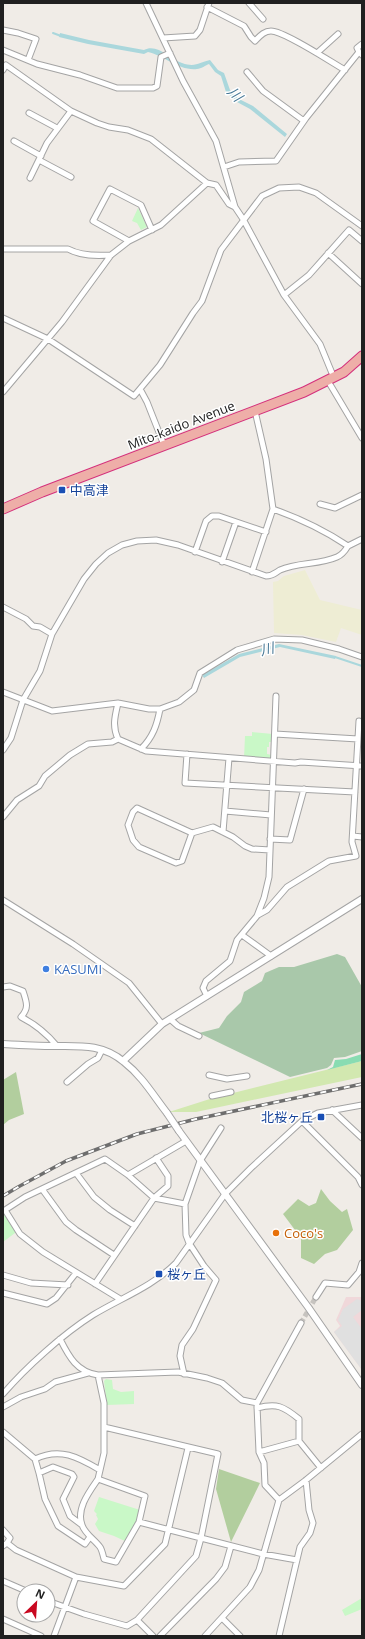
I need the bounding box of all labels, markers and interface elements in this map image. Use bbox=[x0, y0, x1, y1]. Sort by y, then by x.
water label: 川 bbox=[224, 82, 248, 107]
street label: Mito-kaido Avenue bbox=[125, 396, 237, 454]
place label: 中高津 bbox=[70, 481, 109, 499]
marker: 中高津 bbox=[57, 485, 67, 495]
water label: 川 bbox=[258, 637, 278, 659]
place label: KASUMI bbox=[54, 960, 102, 978]
marker: KASUMI bbox=[41, 964, 51, 974]
place label: 北桜ヶ丘 bbox=[261, 1108, 313, 1126]
marker: 北桜ヶ丘 bbox=[316, 1112, 326, 1122]
place label: Coco's bbox=[284, 1224, 323, 1242]
marker: Coco's bbox=[271, 1228, 281, 1238]
place label: 桜ヶ丘 bbox=[167, 1265, 206, 1283]
marker: 桜ヶ丘 bbox=[154, 1269, 164, 1279]
north arrow bbox=[16, 1583, 56, 1623]
text: N bbox=[33, 1585, 48, 1602]

